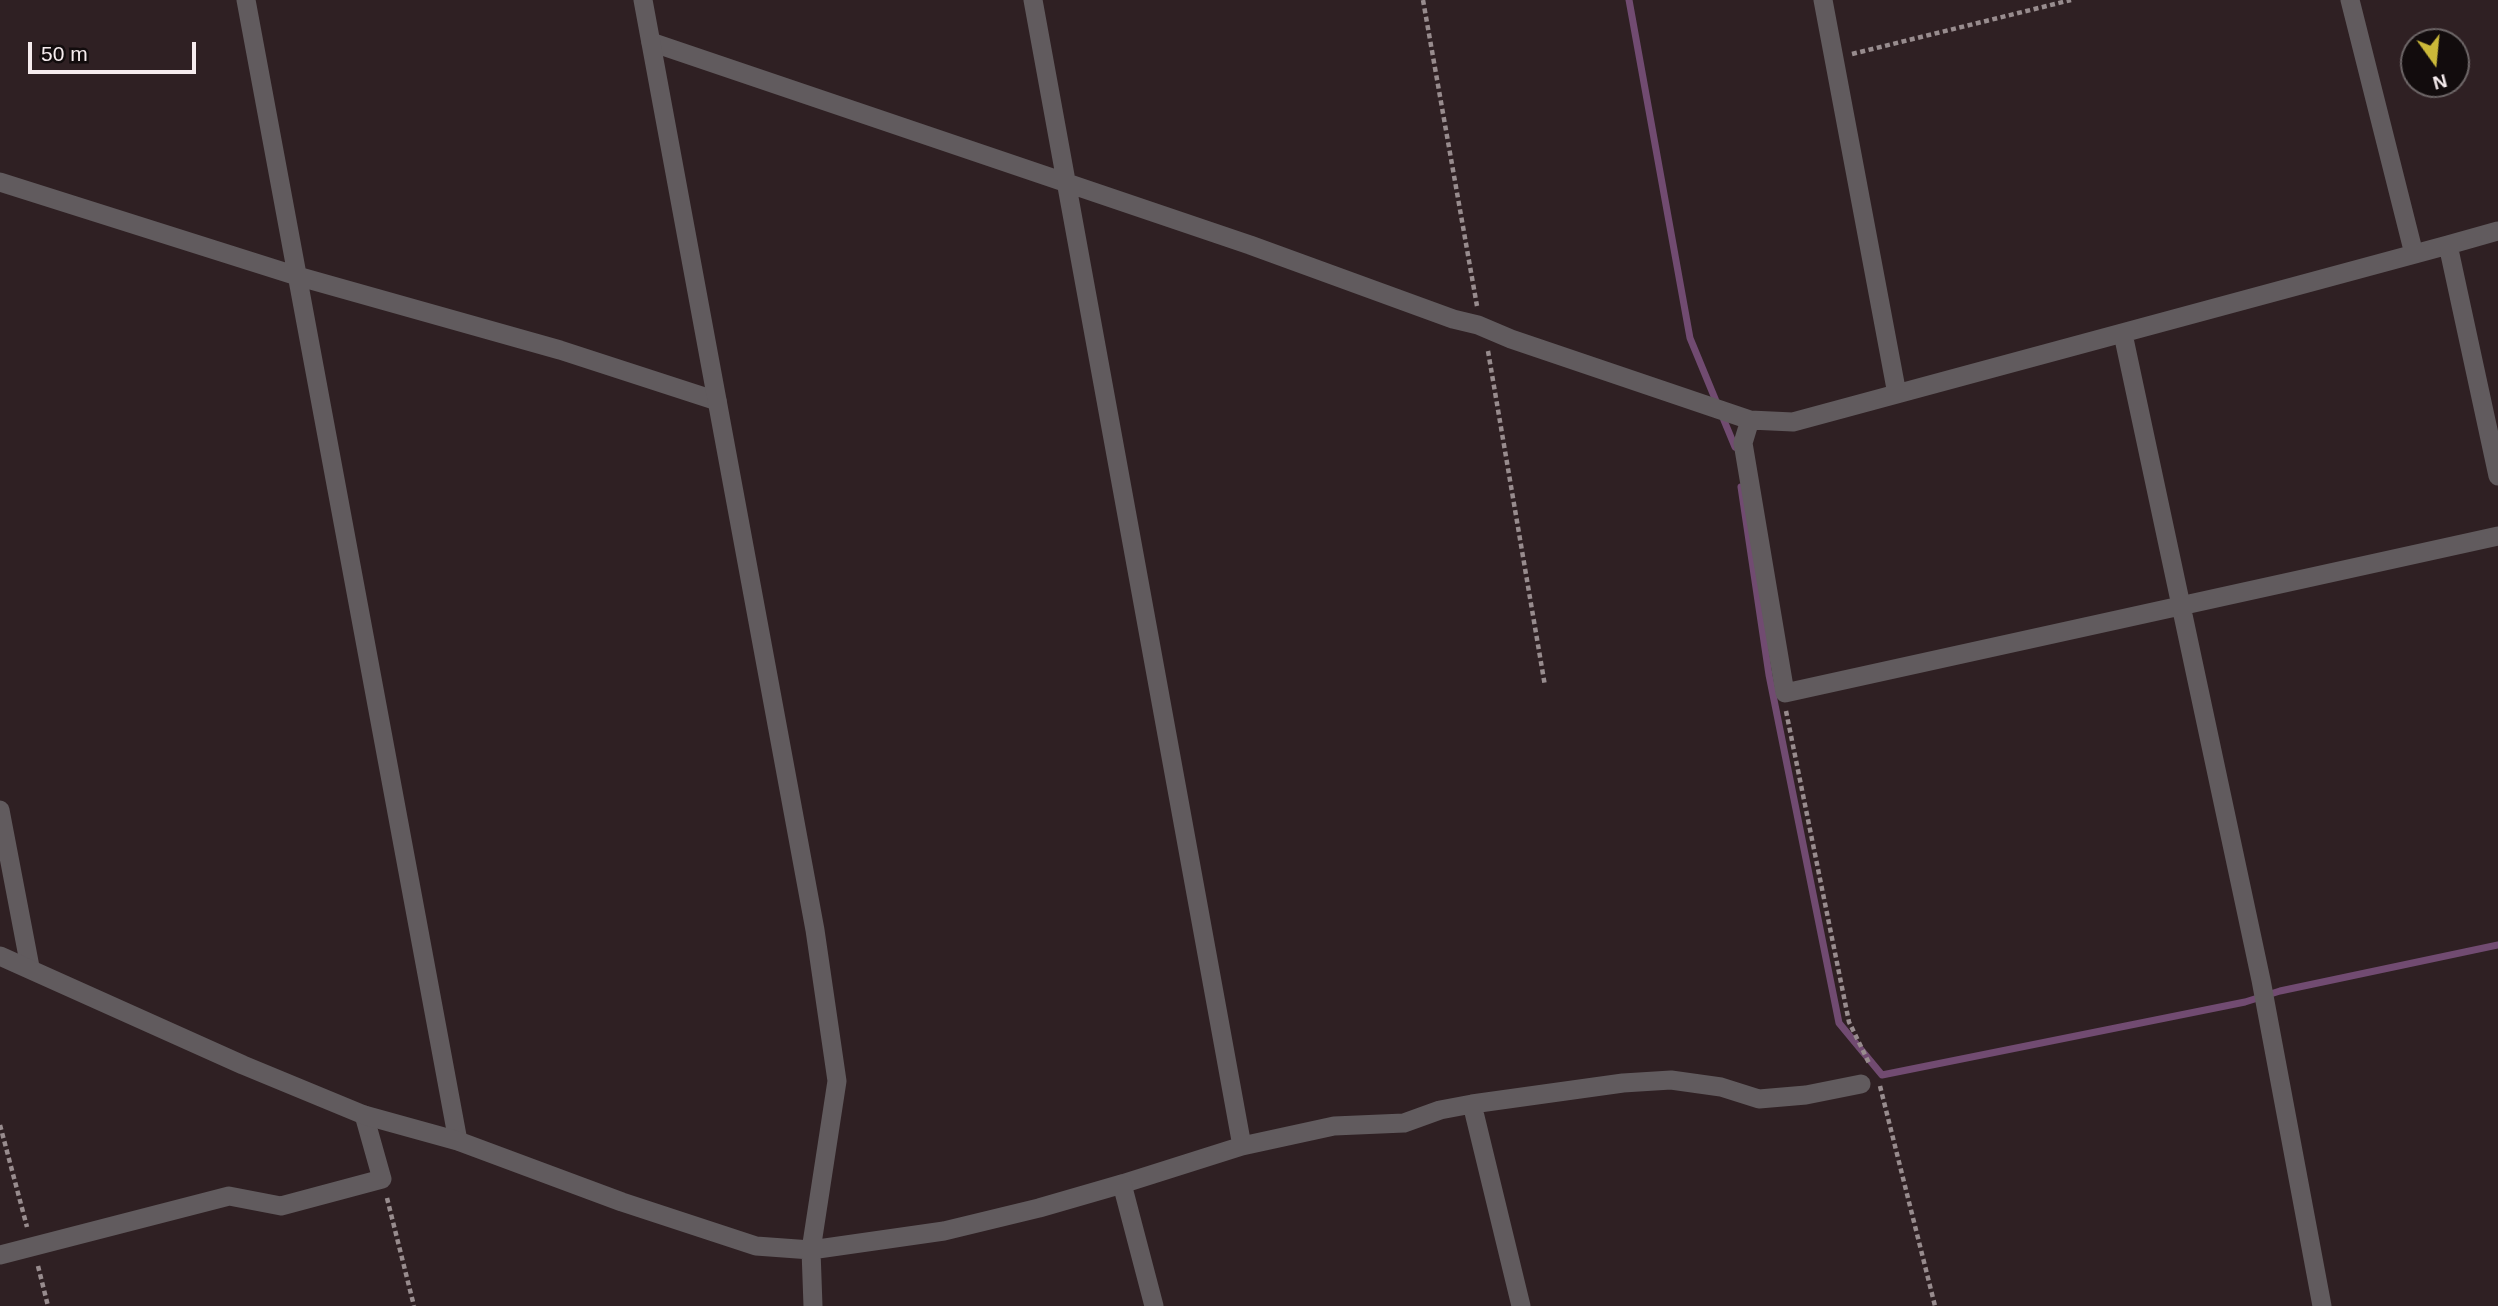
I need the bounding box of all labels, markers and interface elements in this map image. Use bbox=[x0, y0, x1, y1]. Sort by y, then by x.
scale bar bbox=[32, 28, 200, 72]
north arrow bbox=[2400, 28, 2470, 98]
text: 50 m bbox=[41, 42, 88, 65]
text: N bbox=[2431, 70, 2449, 94]

